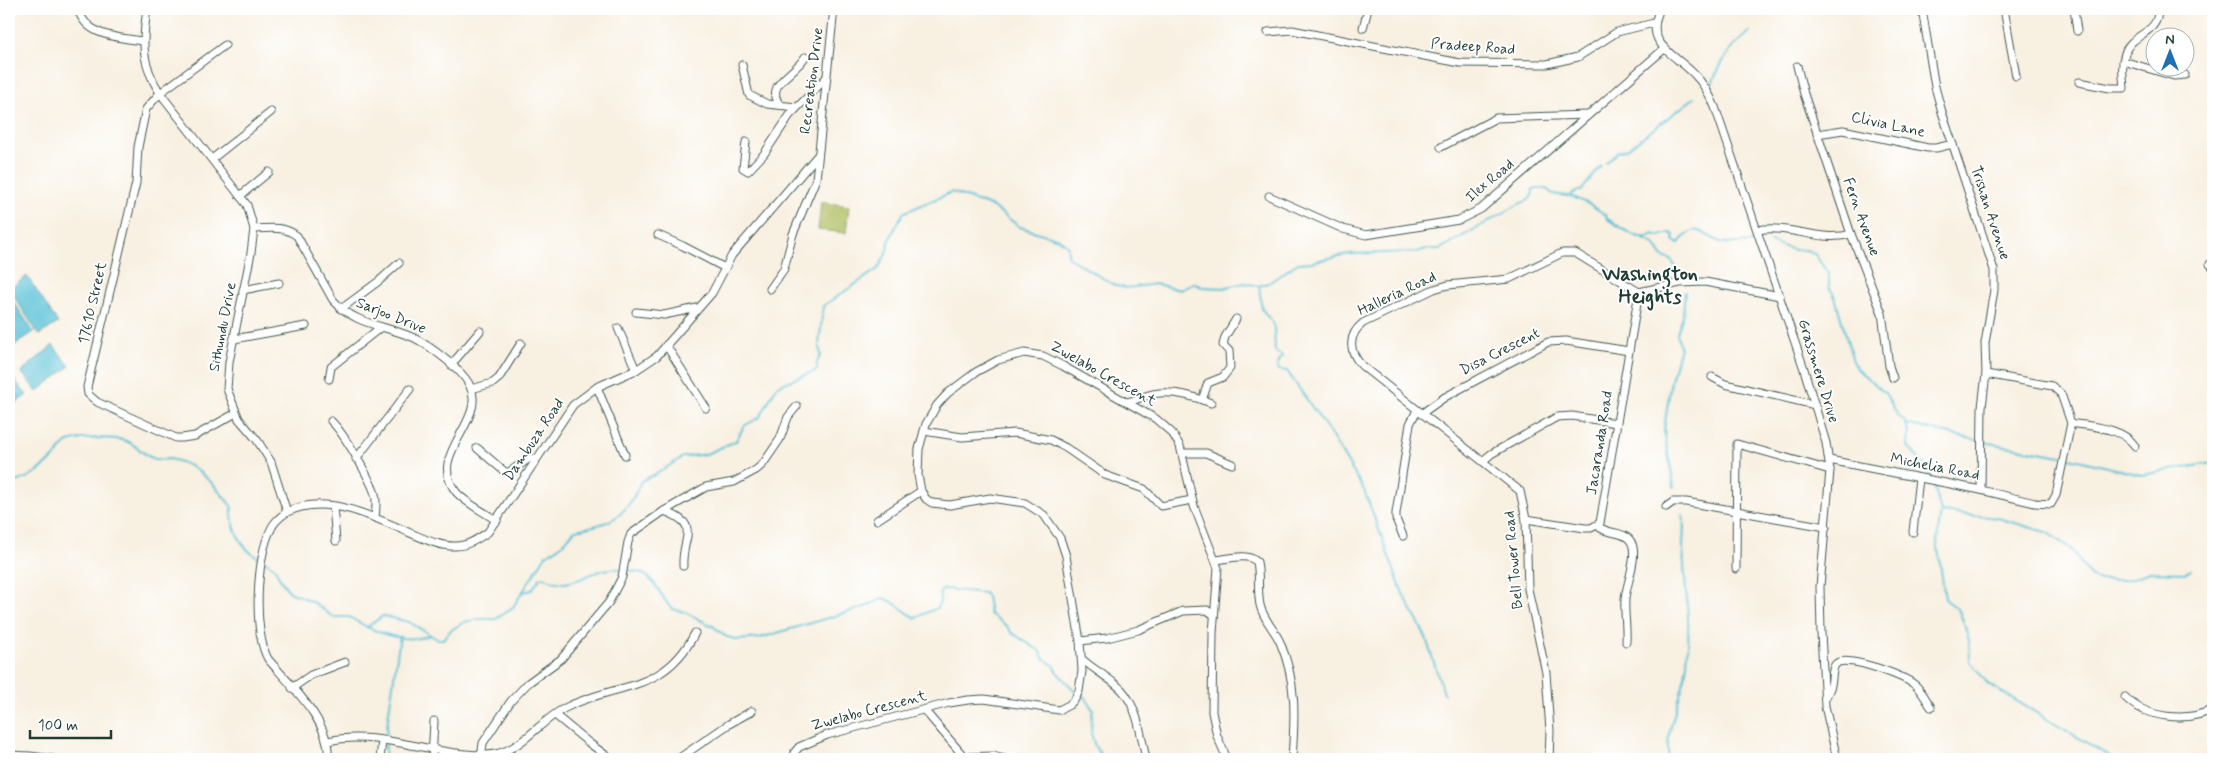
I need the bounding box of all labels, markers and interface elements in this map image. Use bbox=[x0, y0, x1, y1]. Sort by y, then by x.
street label: Recreation Drive bbox=[796, 26, 828, 135]
north arrow bbox=[2144, 28, 2194, 78]
text: N bbox=[2165, 31, 2175, 49]
street label: Pradeep Road bbox=[1430, 34, 1516, 60]
street label: Clivia Lane bbox=[1849, 107, 1927, 143]
street label: Ilex Road bbox=[1461, 155, 1519, 207]
street label: Trishan Avenue bbox=[1965, 163, 2015, 263]
street label: Fern Avenue bbox=[1838, 175, 1884, 259]
street label: 17610 Street bbox=[74, 260, 112, 346]
district label: Washington Heights bbox=[1601, 261, 1698, 311]
street label: Halleria Road bbox=[1355, 267, 1439, 321]
street label: Sithundu Drive bbox=[205, 281, 241, 373]
street label: Sarjoo Drive bbox=[353, 293, 429, 339]
street label: Grassmere Drive bbox=[1793, 317, 1843, 426]
street label: Disa Crescent bbox=[1457, 323, 1544, 381]
street label: Zwelabo Crescent bbox=[1046, 336, 1160, 412]
street label: Jacaranda Road bbox=[1582, 389, 1618, 497]
street label: Dambuza Road bbox=[499, 395, 569, 485]
street label: Michelia Road bbox=[1889, 449, 1981, 485]
street label: Bell Tower Road bbox=[1500, 510, 1528, 610]
street label: Zwelabo Crescent bbox=[809, 686, 929, 736]
scale bar bbox=[30, 708, 111, 740]
text: 100 m bbox=[38, 716, 78, 736]

